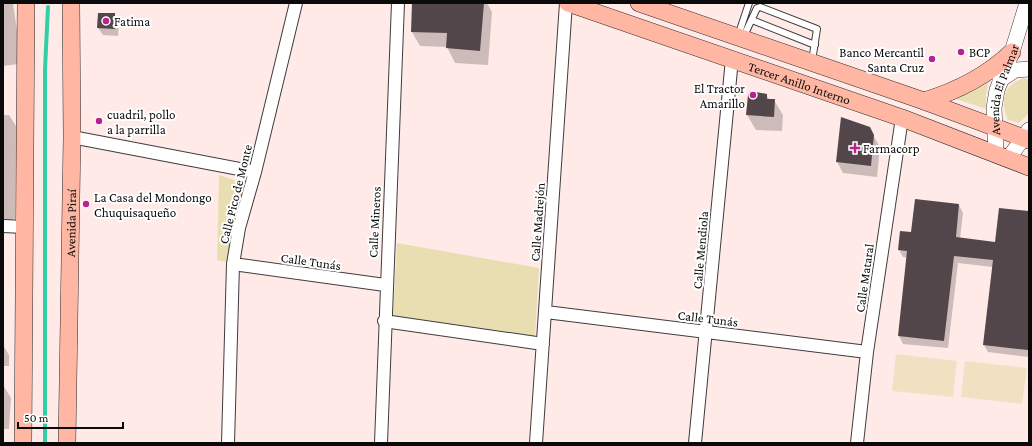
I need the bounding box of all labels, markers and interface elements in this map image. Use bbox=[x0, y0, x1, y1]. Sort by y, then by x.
place label: Fatima bbox=[114, 14, 150, 29]
marker: Fatima bbox=[101, 16, 111, 26]
street label: Avenida El Palmar bbox=[987, 42, 1022, 135]
place label: Banco Mercantil Santa Cruz bbox=[839, 45, 925, 75]
place label: BCP bbox=[969, 45, 990, 60]
marker: BCP bbox=[956, 47, 966, 57]
marker: Banco Mercantil Santa Cruz bbox=[927, 54, 937, 64]
street label: Tercer Anillo Interno bbox=[746, 59, 853, 108]
place label: El Tractor Amarillo bbox=[694, 81, 745, 111]
marker: El Tractor Amarillo bbox=[748, 90, 758, 100]
place label: cuadril, pollo a la parrilla bbox=[107, 107, 176, 137]
marker: cuadril, pollo a la parrilla bbox=[94, 116, 104, 126]
place label: Farmacorp bbox=[863, 141, 920, 156]
street label: Calle Pico de Monte bbox=[216, 143, 255, 245]
marker: Farmacorp bbox=[850, 143, 860, 153]
street label: Calle Madrejón bbox=[527, 182, 549, 262]
street label: Calle Mineros bbox=[365, 186, 384, 258]
street label: Avenida Piraí bbox=[63, 188, 79, 257]
place label: La Casa del Mondongo Chuquisaqueño bbox=[94, 190, 212, 220]
marker: La Casa del Mondongo Chuquisaqueño bbox=[81, 199, 91, 209]
street label: Calle Mendiola bbox=[690, 210, 711, 290]
street label: Calle Mataral bbox=[852, 242, 877, 314]
street label: Calle Tunás bbox=[280, 250, 342, 273]
street label: Calle Tunás bbox=[677, 307, 739, 330]
scale bar bbox=[18, 404, 123, 430]
text: 50 m bbox=[24, 411, 49, 425]

